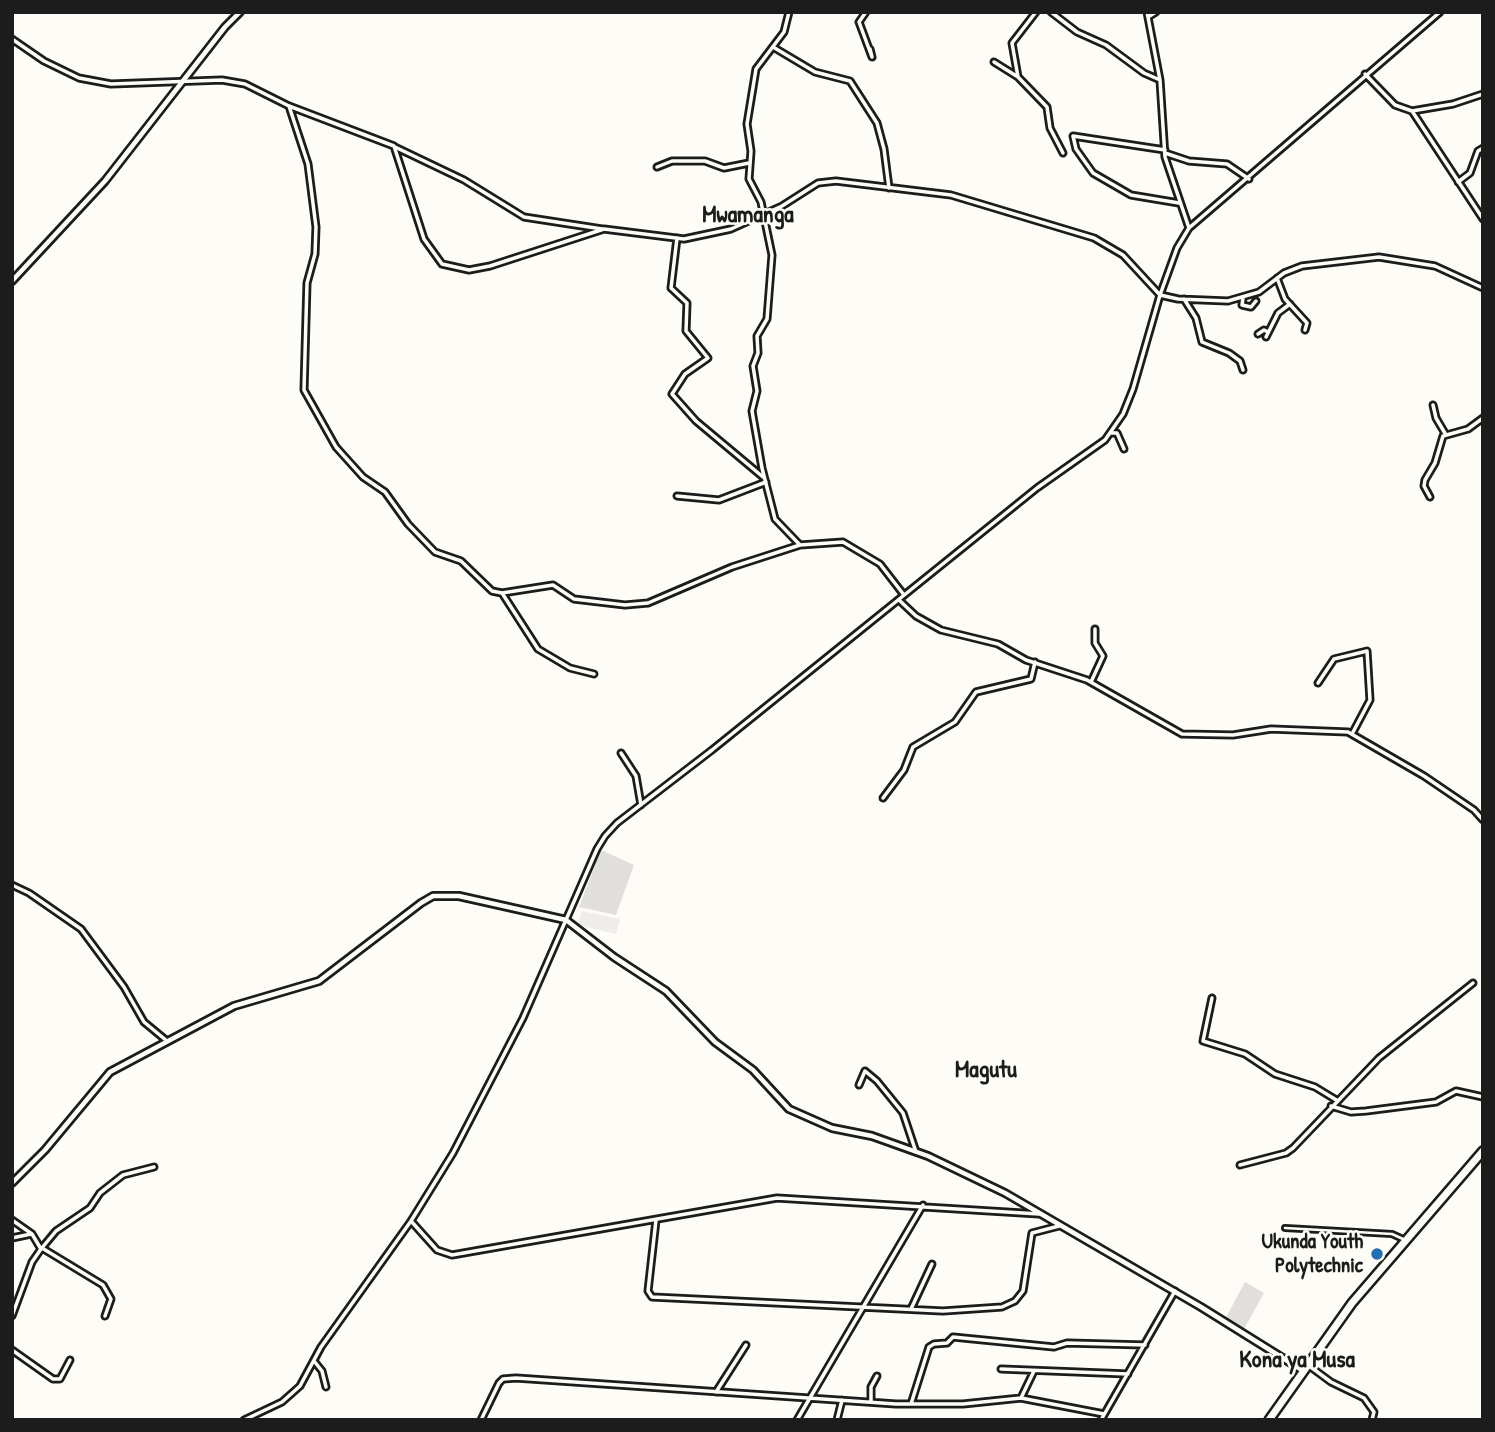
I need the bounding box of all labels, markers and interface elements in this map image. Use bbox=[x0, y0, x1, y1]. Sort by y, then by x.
district label: Mwamanga bbox=[702, 202, 794, 230]
district label: Magutu bbox=[955, 1057, 1017, 1085]
place label: Ukunda Youth Polytechnic bbox=[1261, 1229, 1363, 1279]
marker: Ukunda Youth Polytechnic bbox=[1369, 1246, 1385, 1262]
district label: Kona ya Musa bbox=[1239, 1347, 1355, 1375]

